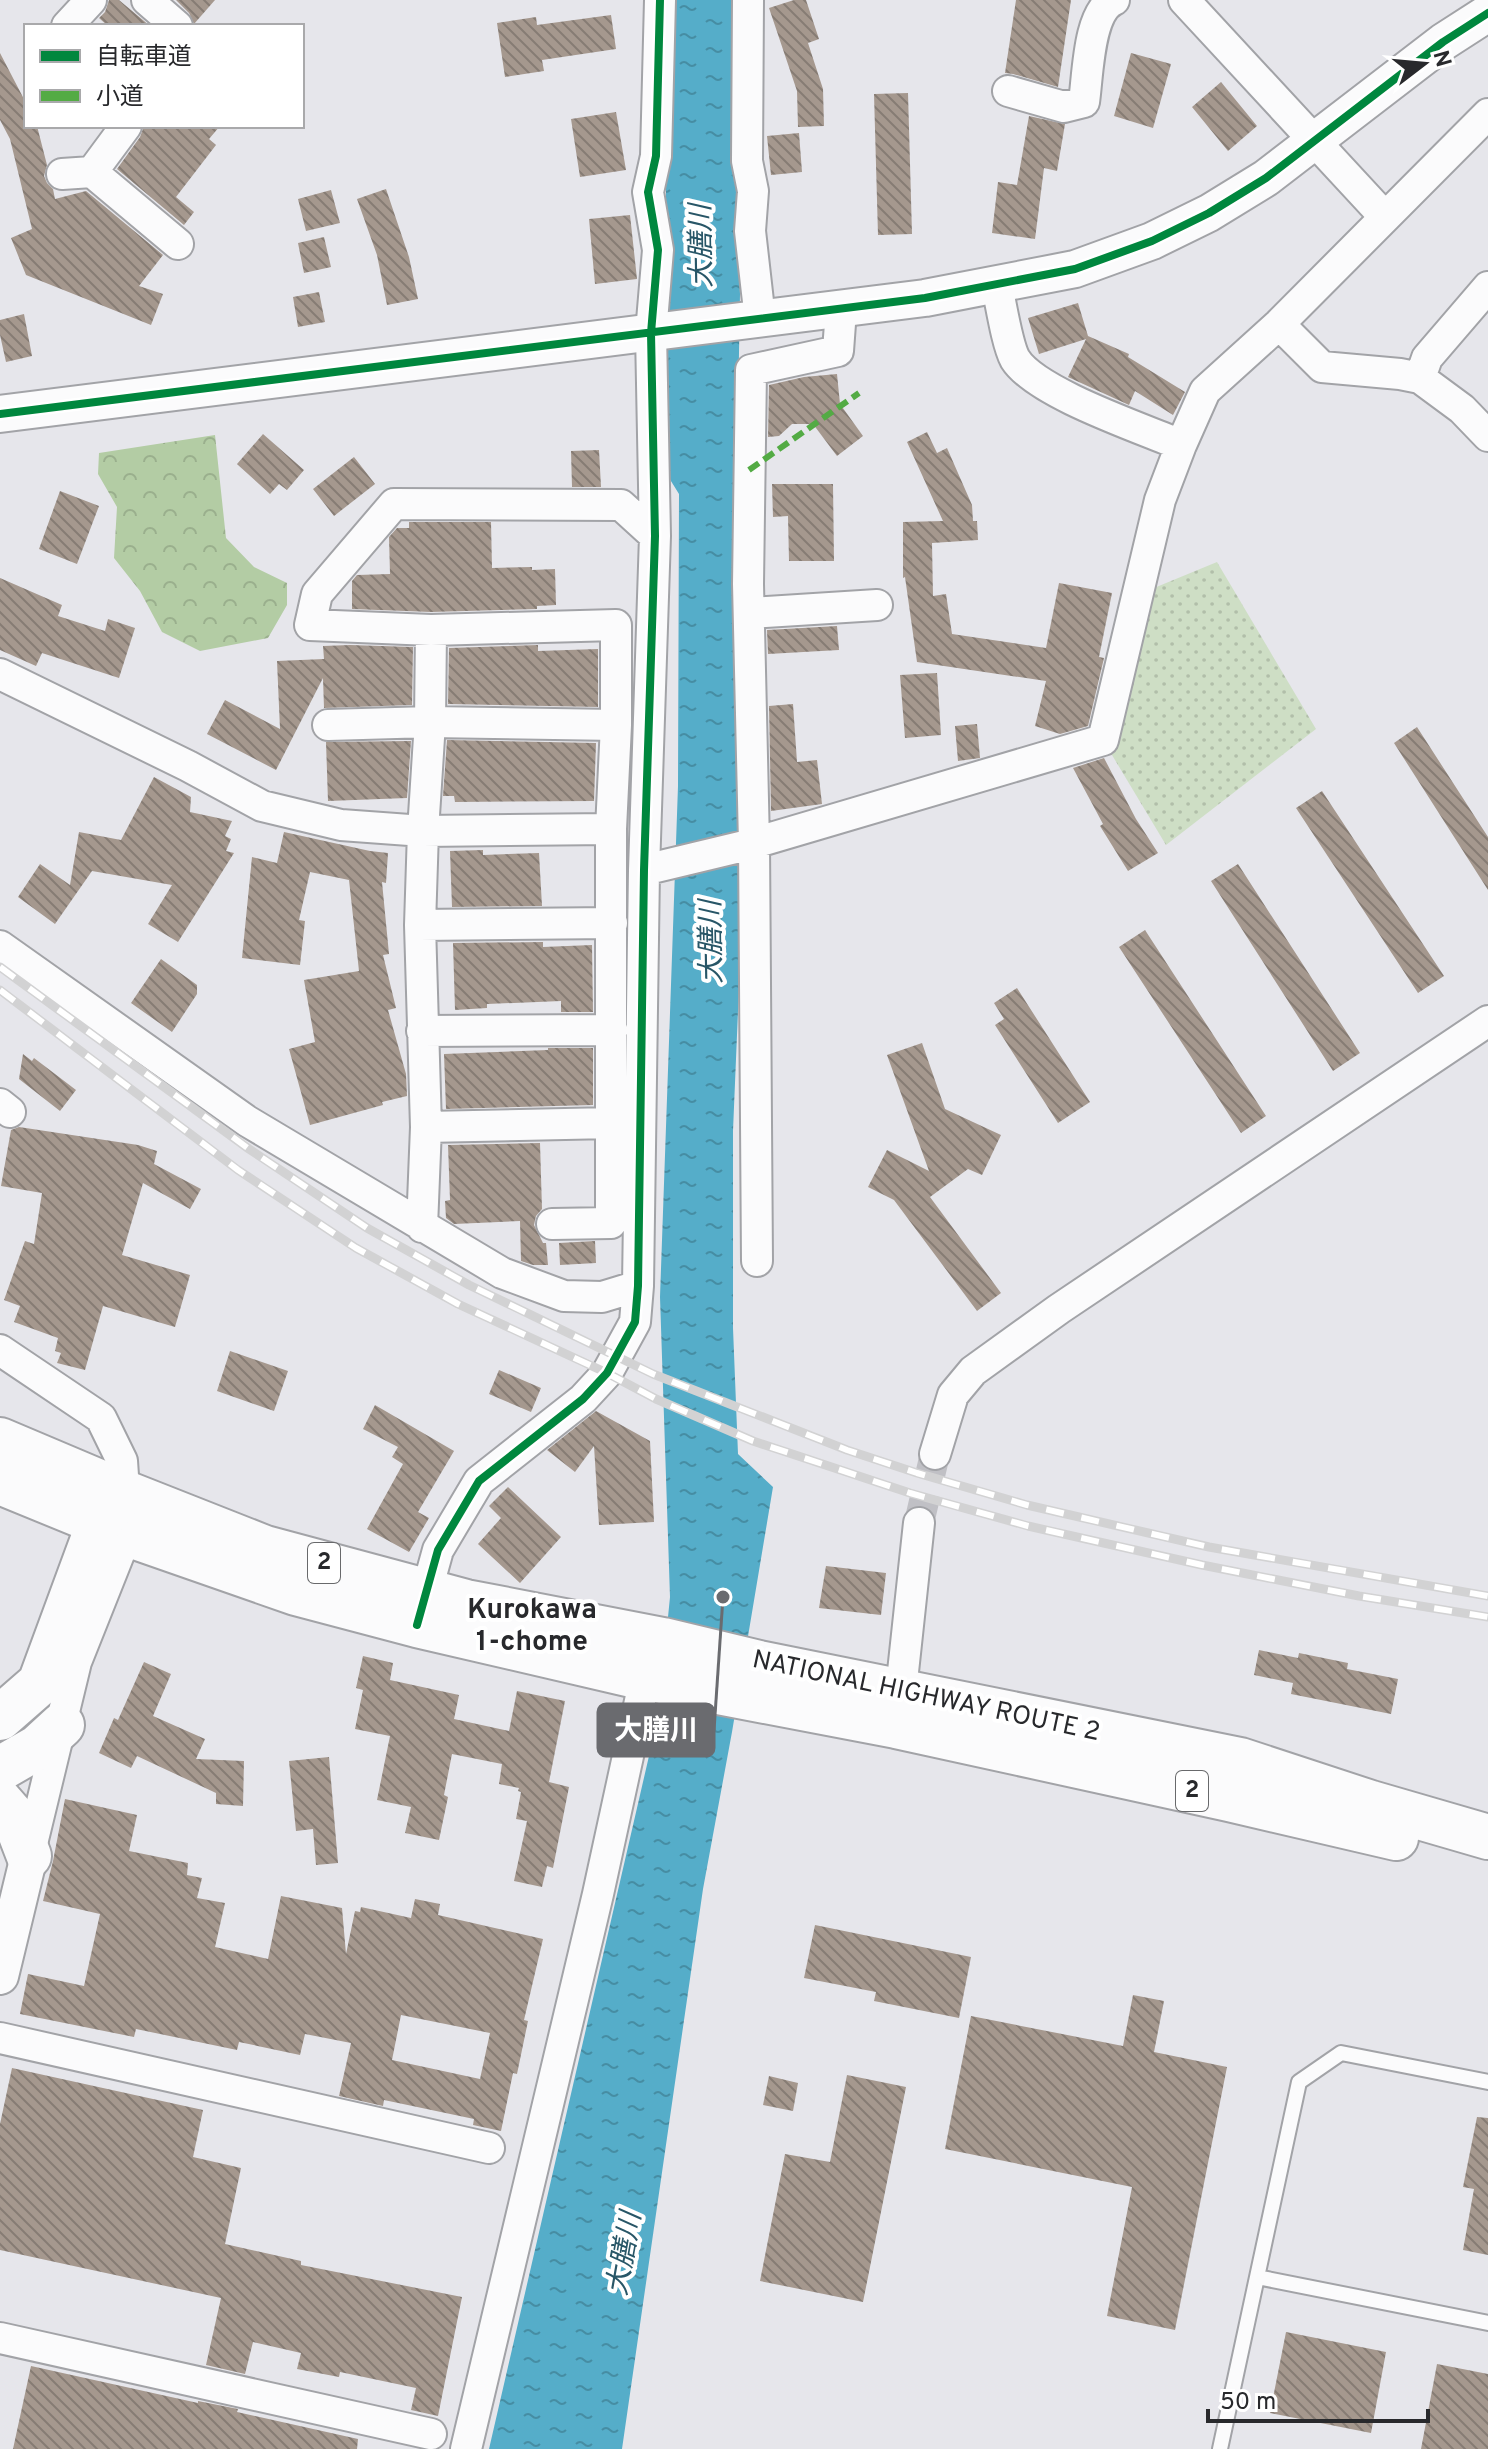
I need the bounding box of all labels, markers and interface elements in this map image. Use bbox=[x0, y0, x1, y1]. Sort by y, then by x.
legend bbox=[24, 24, 304, 128]
north arrow bbox=[1384, 24, 1464, 104]
text: 自転車道 bbox=[96, 43, 192, 73]
text: N bbox=[1426, 48, 1456, 70]
text: 小道 bbox=[96, 83, 144, 113]
water label: 大膳川 bbox=[684, 201, 722, 288]
water label: 大膳川 bbox=[694, 897, 732, 984]
road number: 2 bbox=[308, 1543, 340, 1583]
district label: Kurokawa 1-chome bbox=[467, 1593, 597, 1661]
street label: NATIONAL HIGHWAY ROUTE 2 bbox=[749, 1644, 1103, 1750]
callout: 大膳川 bbox=[598, 1704, 714, 1756]
text: 大膳川 bbox=[614, 1714, 698, 1750]
road number: 2 bbox=[1176, 1771, 1208, 1811]
water label: 大膳川 bbox=[601, 2207, 652, 2298]
scale bar bbox=[1208, 2373, 1428, 2423]
text: 50 m bbox=[1220, 2388, 1276, 2418]

